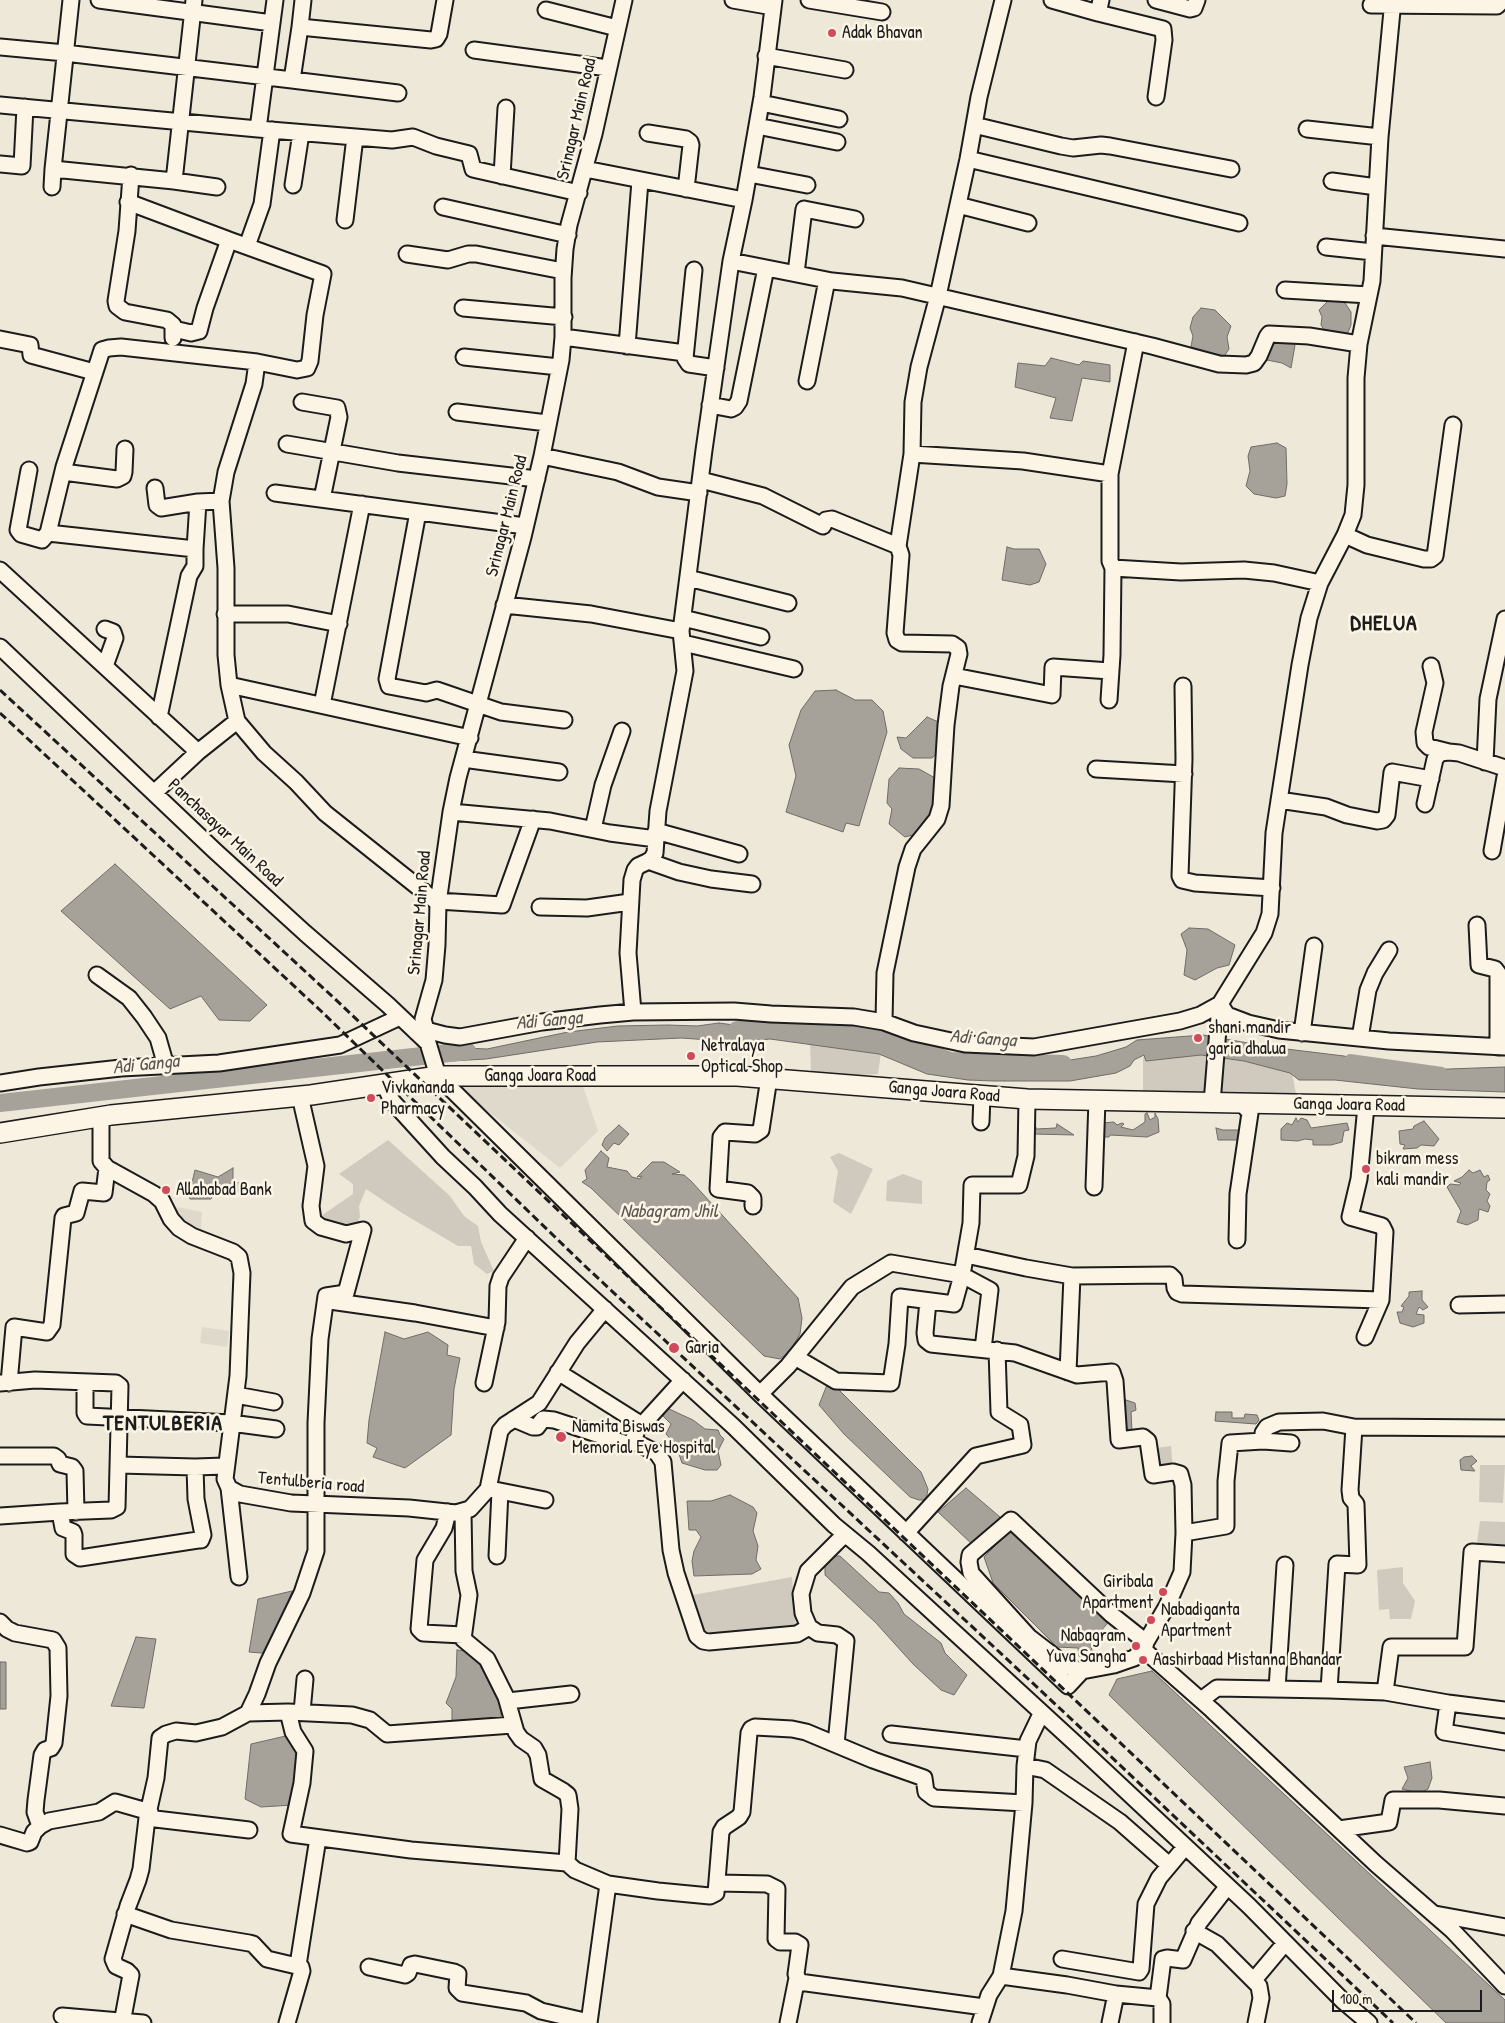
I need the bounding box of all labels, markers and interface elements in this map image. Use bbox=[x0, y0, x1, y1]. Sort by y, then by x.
place label: Adak Bhavan bbox=[842, 22, 923, 44]
marker: Adak Bhavan bbox=[826, 27, 838, 39]
street label: Srinagar Main Road bbox=[553, 56, 601, 182]
street label: Srinagar Main Road bbox=[482, 453, 532, 579]
district label: DHELUA bbox=[1350, 611, 1418, 637]
street label: Panchasayar Main Road bbox=[163, 774, 287, 892]
street label: Srinagar Main Road bbox=[404, 850, 436, 976]
water label: Adi Ganga bbox=[515, 1007, 583, 1035]
place label: shani mandir garia dhalua bbox=[1208, 1017, 1291, 1060]
water label: Adi Ganga bbox=[949, 1025, 1017, 1053]
marker: shani mandir garia dhalua bbox=[1192, 1032, 1204, 1044]
place label: Netralaya Optical Shop bbox=[701, 1035, 783, 1078]
water label: Adi Ganga bbox=[112, 1050, 180, 1080]
marker: Netralaya Optical Shop bbox=[685, 1050, 697, 1062]
street label: Ganga Joara Road bbox=[484, 1065, 596, 1087]
street label: Ganga Joara Road bbox=[887, 1076, 1001, 1108]
place label: Vivkananda Pharmacy bbox=[381, 1077, 454, 1120]
marker: Vivkananda Pharmacy bbox=[365, 1092, 377, 1104]
street label: Ganga Joara Road bbox=[1293, 1093, 1405, 1117]
place label: bikram mess kali mandir bbox=[1376, 1148, 1459, 1190]
marker: bikram mess kali mandir bbox=[1360, 1163, 1372, 1175]
place label: Allahabad Bank bbox=[176, 1179, 272, 1201]
marker: Allahabad Bank bbox=[160, 1184, 172, 1196]
water label: Nabagram Jhil bbox=[620, 1201, 718, 1223]
place label: Garia bbox=[685, 1337, 719, 1359]
marker: Garia bbox=[667, 1341, 681, 1355]
district label: TENTULBERIA bbox=[102, 1411, 224, 1437]
place label: Namita Biswas Memorial Eye Hospital bbox=[572, 1416, 716, 1458]
marker: Namita Biswas Memorial Eye Hospital bbox=[554, 1430, 568, 1444]
street label: Tentulberia road bbox=[257, 1468, 365, 1498]
place label: Giribala Apartment bbox=[1083, 1571, 1153, 1614]
marker: Giribala Apartment bbox=[1157, 1586, 1169, 1598]
place label: Nabadiganta Apartment bbox=[1161, 1599, 1240, 1642]
marker: Nabadiganta Apartment bbox=[1145, 1614, 1157, 1626]
place label: Nabagram Yuva Sangha bbox=[1046, 1625, 1126, 1668]
marker: Nabagram Yuva Sangha bbox=[1130, 1640, 1142, 1652]
place label: Aashirbaad Mistanna Bhandar bbox=[1153, 1649, 1342, 1671]
marker: Aashirbaad Mistanna Bhandar bbox=[1137, 1654, 1149, 1666]
scale bar bbox=[1335, 1980, 1485, 2012]
text: 100 m bbox=[1340, 1988, 1373, 2009]

